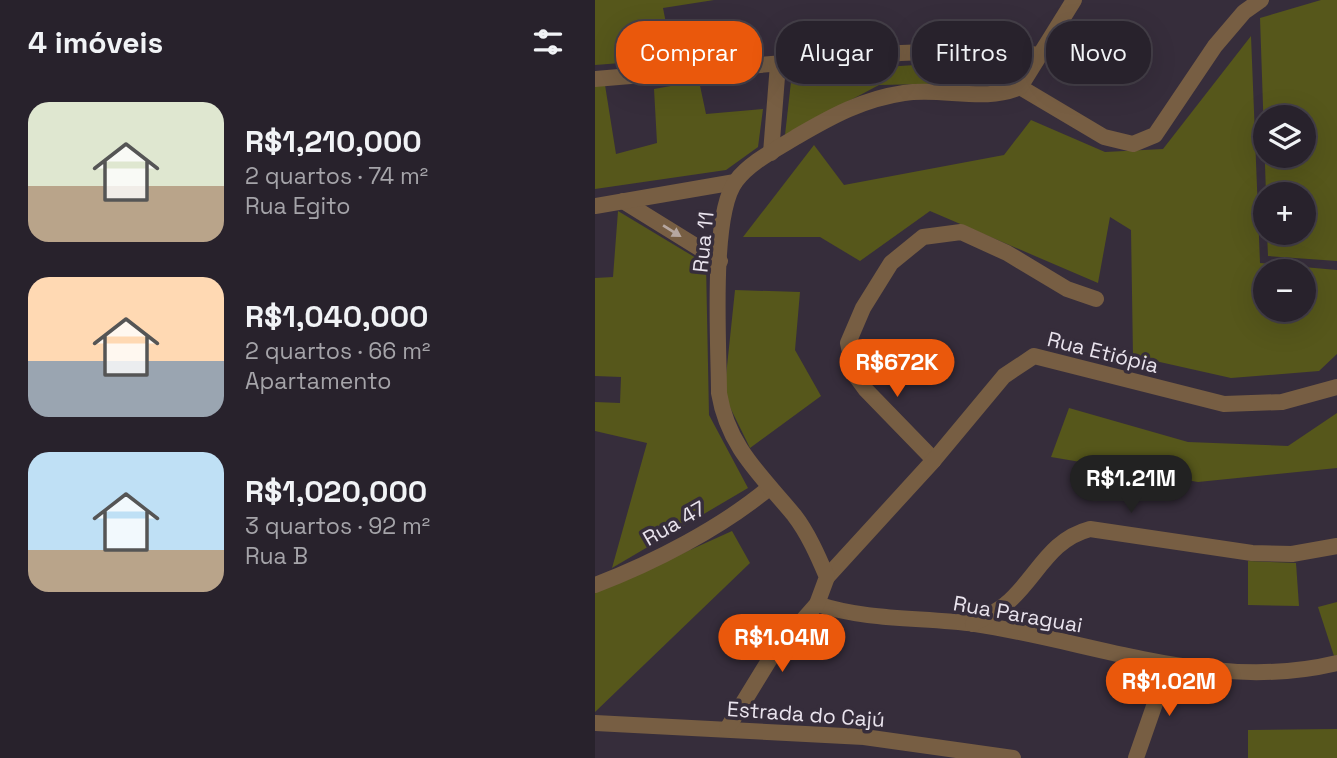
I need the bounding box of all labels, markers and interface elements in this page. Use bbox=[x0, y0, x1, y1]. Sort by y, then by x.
chip: Comprar bbox=[616, 21, 762, 84]
chip: Alugar bbox=[776, 21, 898, 84]
chip: Filtros bbox=[912, 21, 1032, 84]
chip: Novo bbox=[1046, 21, 1151, 84]
text: 4 imóveis bbox=[28, 23, 163, 62]
icon: filters bbox=[529, 23, 567, 61]
map controls bbox=[1253, 105, 1316, 322]
button: layers bbox=[1253, 105, 1316, 168]
text: R$1,210,000 bbox=[245, 122, 422, 161]
icon: home bbox=[84, 130, 168, 214]
text: 2 quartos · 74 m² bbox=[245, 161, 428, 191]
button: + bbox=[1253, 182, 1316, 245]
text: Rua Egito bbox=[245, 191, 350, 221]
street label: Rua 11 bbox=[686, 210, 720, 274]
one-way arrow bbox=[662, 224, 681, 237]
button: − bbox=[1253, 259, 1316, 322]
text: R$1,040,000 bbox=[245, 297, 429, 336]
icon: home bbox=[84, 305, 168, 389]
street label: Rua Etiópia bbox=[1044, 325, 1162, 379]
text: 2 quartos · 66 m² bbox=[245, 336, 430, 366]
pin: R$672K bbox=[840, 340, 954, 399]
text: R$672K bbox=[855, 347, 939, 377]
text: Apartamento bbox=[245, 366, 392, 396]
pin: R$1.21M bbox=[1066, 456, 1196, 515]
text: R$1.21M bbox=[1086, 463, 1176, 493]
text: R$1,020,000 bbox=[245, 472, 427, 511]
icon: home bbox=[84, 480, 168, 564]
street label: Rua 47 bbox=[638, 494, 710, 552]
text: 3 quartos · 92 m² bbox=[245, 511, 430, 541]
text: Rua B bbox=[245, 541, 308, 571]
street label: Rua Paraguai bbox=[951, 589, 1085, 639]
pin: R$1.04M bbox=[717, 614, 847, 674]
text: R$1.04M bbox=[734, 622, 830, 652]
pin: R$1.02M bbox=[1104, 658, 1234, 718]
text: R$1.02M bbox=[1122, 666, 1216, 696]
street label: Estrada do Cajú bbox=[726, 695, 886, 733]

